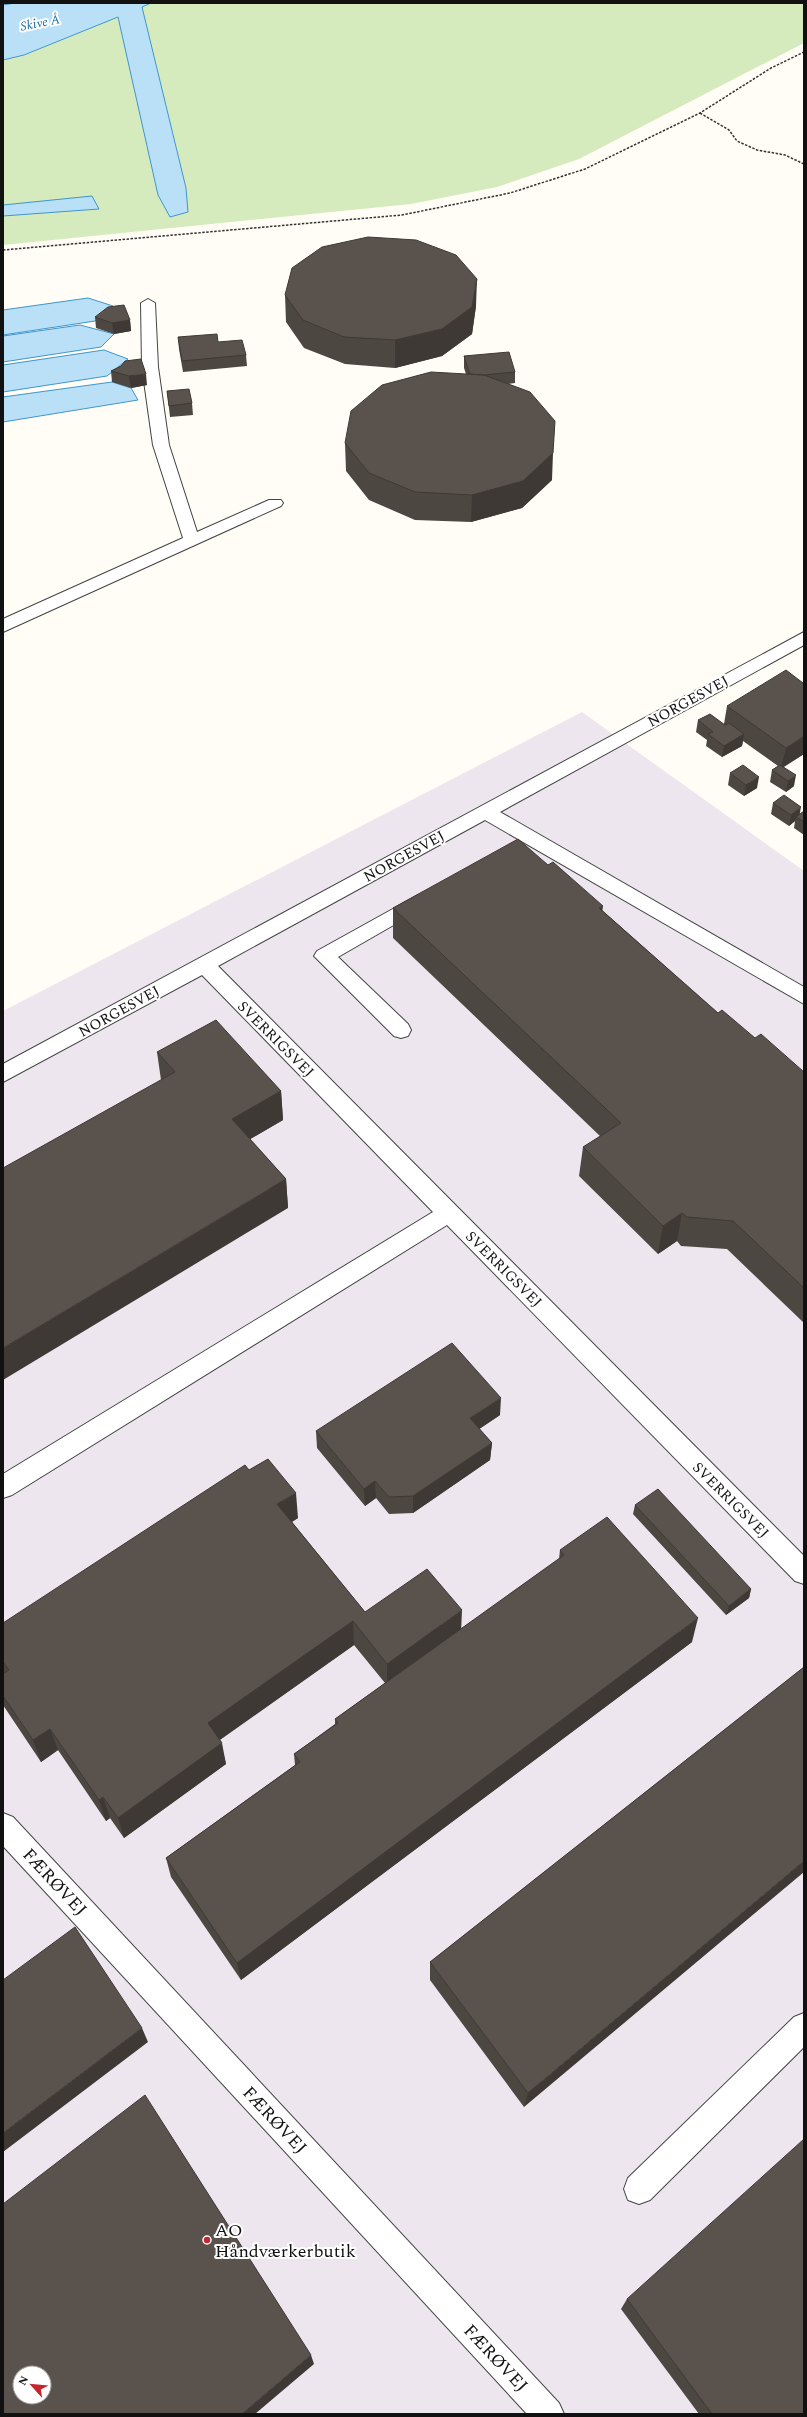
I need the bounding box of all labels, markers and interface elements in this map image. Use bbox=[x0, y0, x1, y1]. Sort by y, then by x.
water label: Skive Å bbox=[19, 9, 62, 37]
street label: NORGESVEJ bbox=[643, 670, 733, 733]
street label: NORGESVEJ bbox=[359, 825, 449, 888]
street label: NORGESVEJ bbox=[74, 980, 164, 1043]
street label: SVERRIGSVEJ bbox=[232, 996, 319, 1083]
street label: SVERRIGSVEJ bbox=[460, 1226, 547, 1313]
street label: SVERRIGSVEJ bbox=[687, 1457, 774, 1544]
street label: FÆRØVEJ bbox=[16, 1842, 93, 1923]
street label: FÆRØVEJ bbox=[236, 2080, 313, 2161]
place label: AO Håndværkerbutik bbox=[215, 2217, 356, 2265]
marker: AO Håndværkerbutik bbox=[202, 2235, 212, 2245]
street label: FÆRØVEJ bbox=[457, 2318, 534, 2399]
north arrow bbox=[12, 2365, 52, 2405]
text: N bbox=[14, 2373, 33, 2389]

